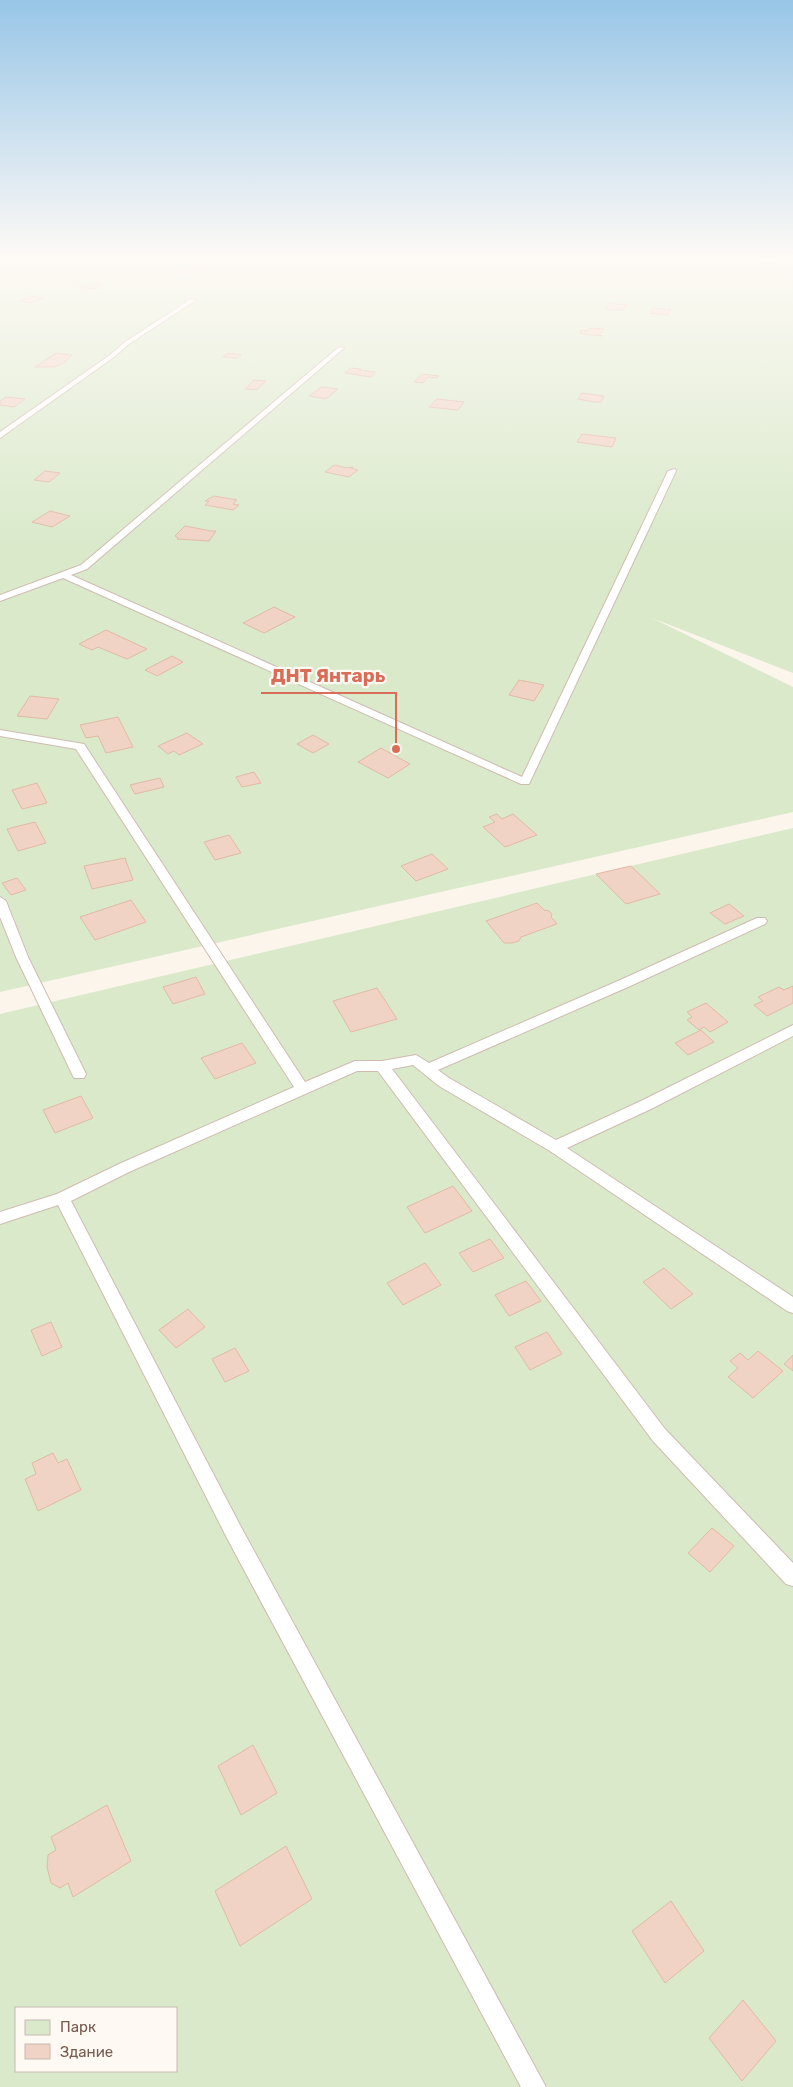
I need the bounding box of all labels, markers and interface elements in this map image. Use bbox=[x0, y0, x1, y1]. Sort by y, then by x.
callout: ДНТ Янтарь bbox=[261, 659, 396, 693]
text: ДНТ Янтарь bbox=[271, 664, 386, 687]
legend bbox=[15, 2007, 178, 2072]
text: Парк bbox=[60, 2018, 96, 2036]
text: Здание bbox=[60, 2043, 113, 2061]

